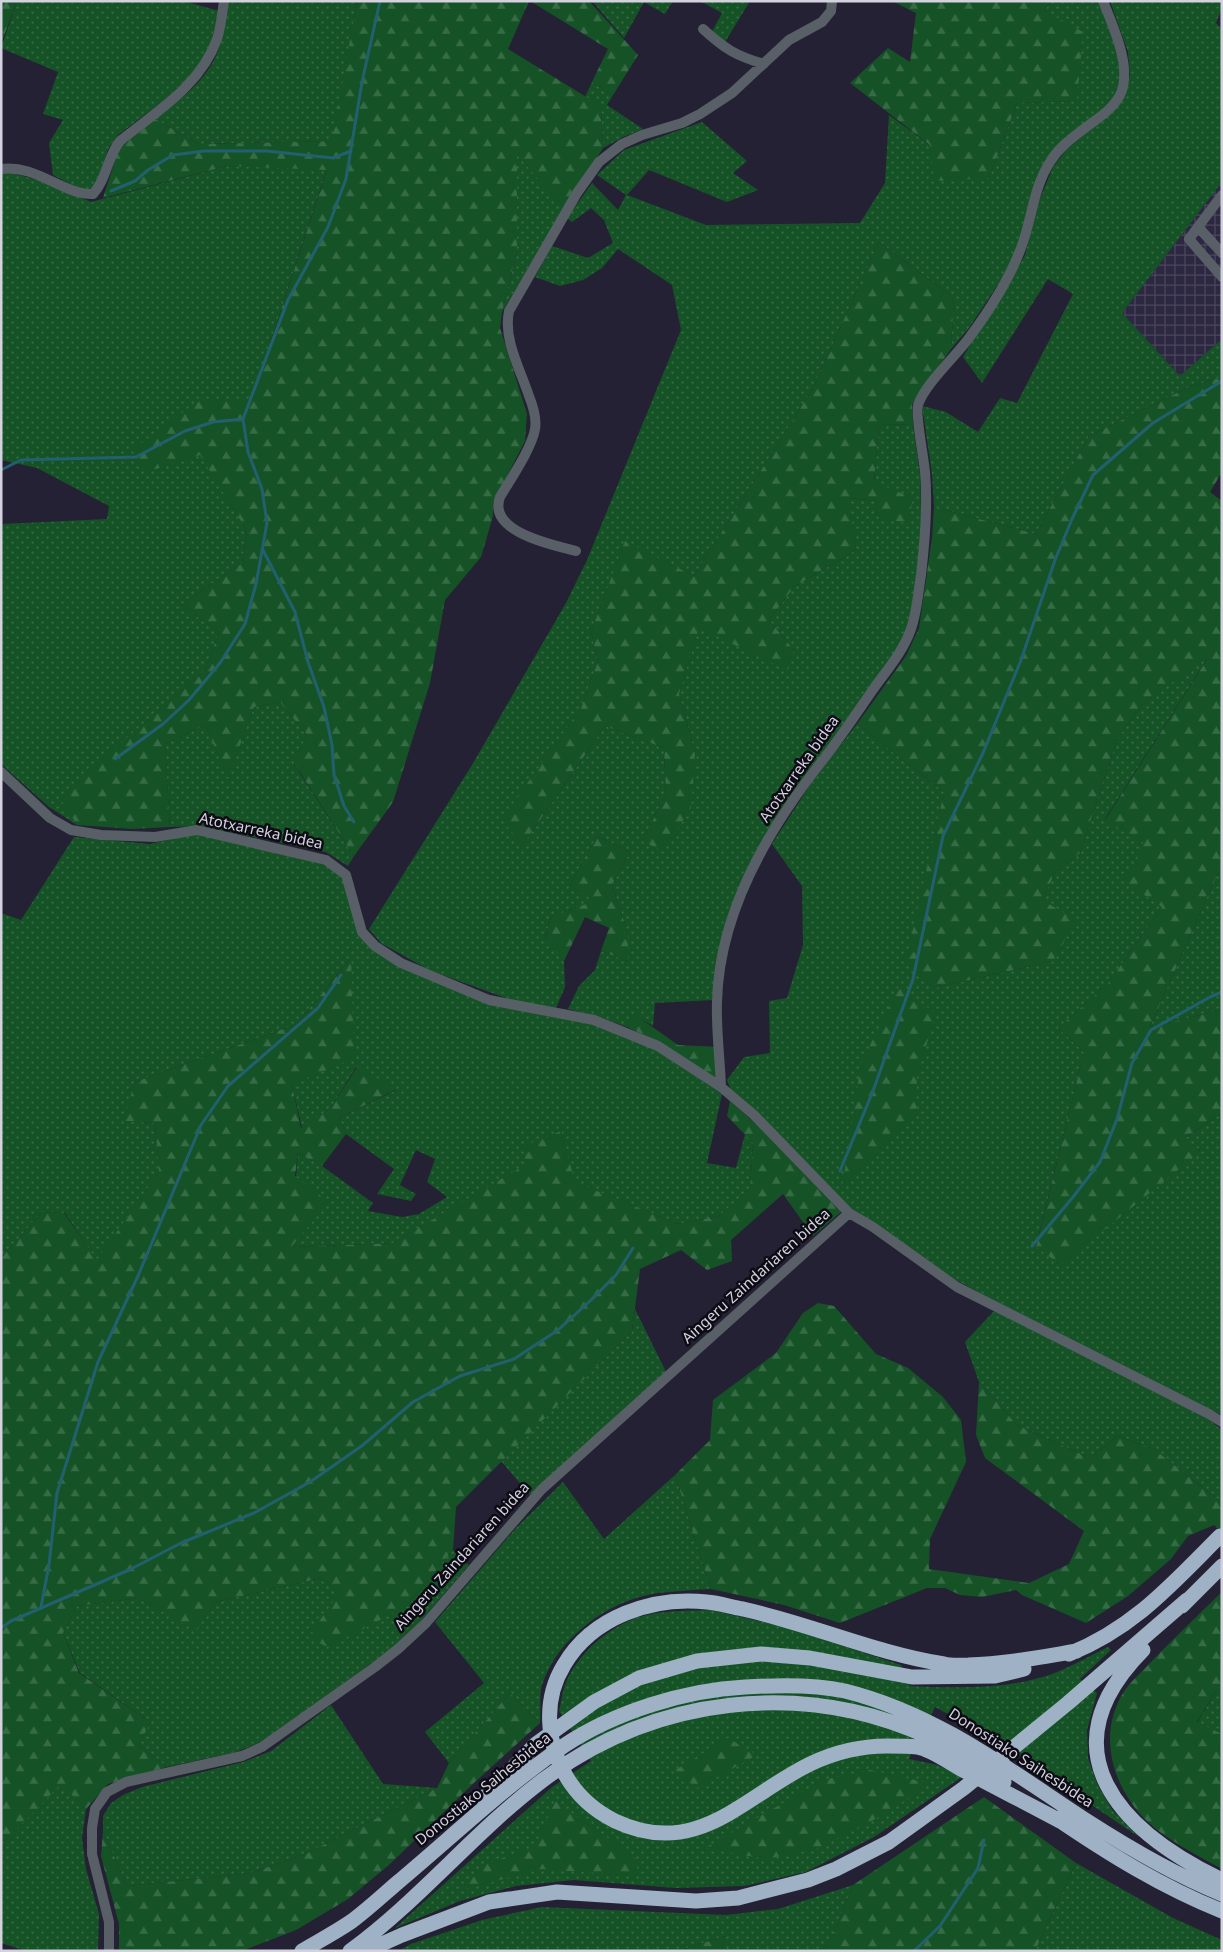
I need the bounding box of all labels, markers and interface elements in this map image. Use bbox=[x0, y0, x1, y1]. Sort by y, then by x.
street label: Atotxarreka bidea bbox=[754, 711, 842, 826]
street label: Atotxarreka bidea bbox=[198, 807, 325, 853]
street label: Aingeru Zaindariaren bidea bbox=[677, 1203, 834, 1347]
street label: Aingeru Zaindariaren bidea bbox=[389, 1477, 533, 1634]
street label: Donostiako Saihesbidea bbox=[945, 1703, 1098, 1812]
street label: Donostiako Saihesbidea bbox=[410, 1727, 554, 1849]

